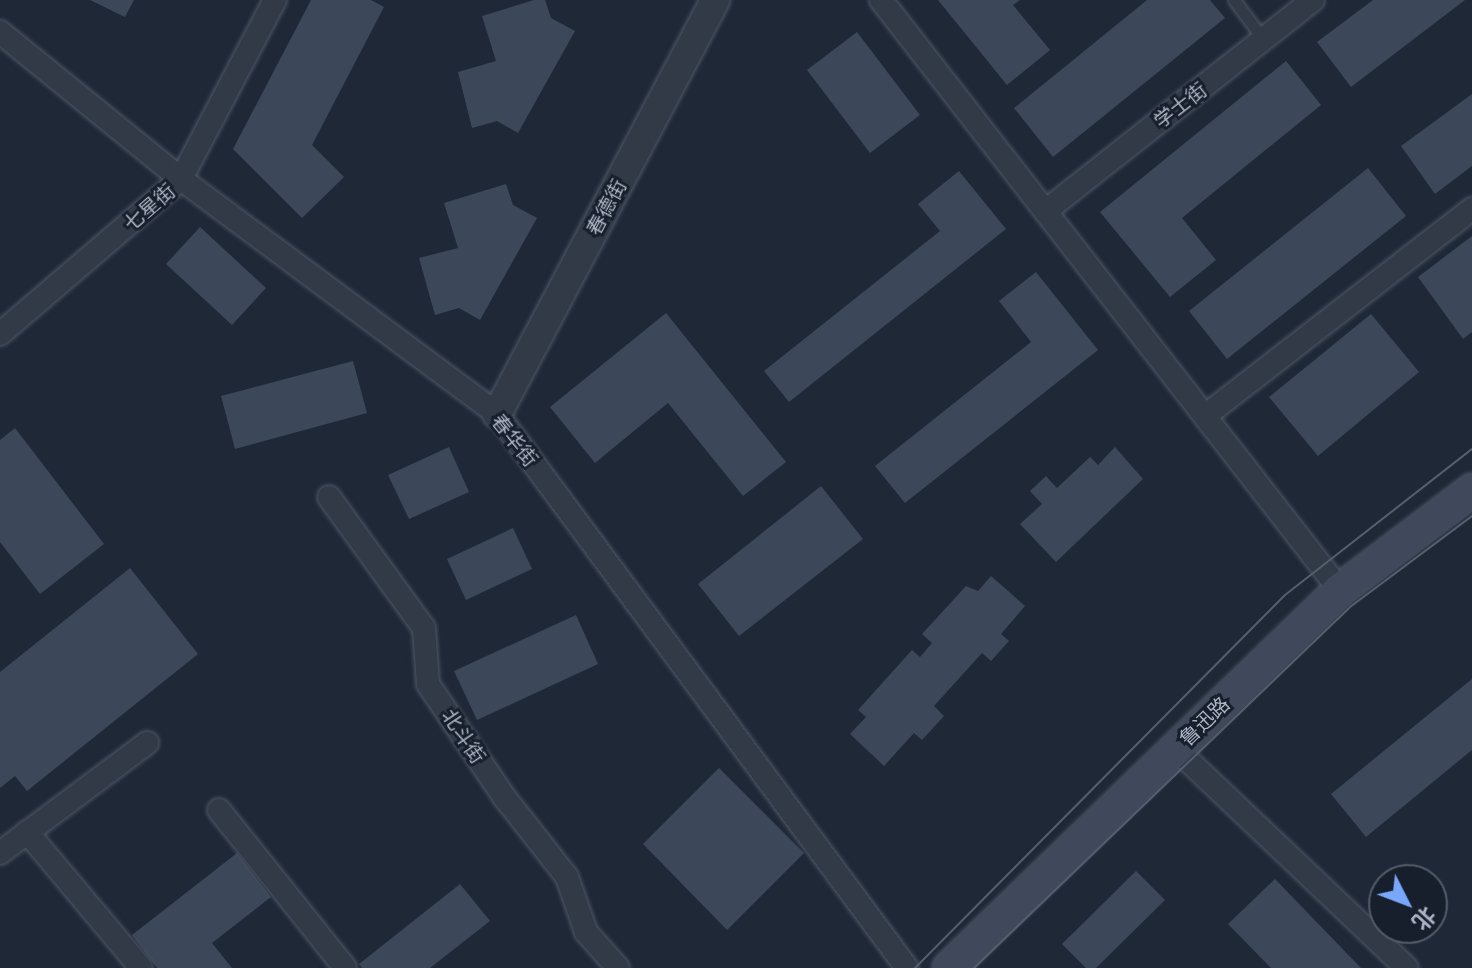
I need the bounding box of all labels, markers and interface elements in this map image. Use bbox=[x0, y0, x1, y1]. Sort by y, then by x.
street label: 学士街 bbox=[1149, 77, 1211, 133]
street label: 春德街 bbox=[581, 175, 631, 239]
street label: 七星街 bbox=[118, 178, 180, 236]
street label: 春华街 bbox=[487, 409, 543, 471]
street label: 鲁迅路 bbox=[1174, 692, 1234, 750]
street label: 北斗街 bbox=[437, 704, 491, 768]
north arrow bbox=[1368, 864, 1448, 944]
text: 北 bbox=[1407, 901, 1442, 936]

